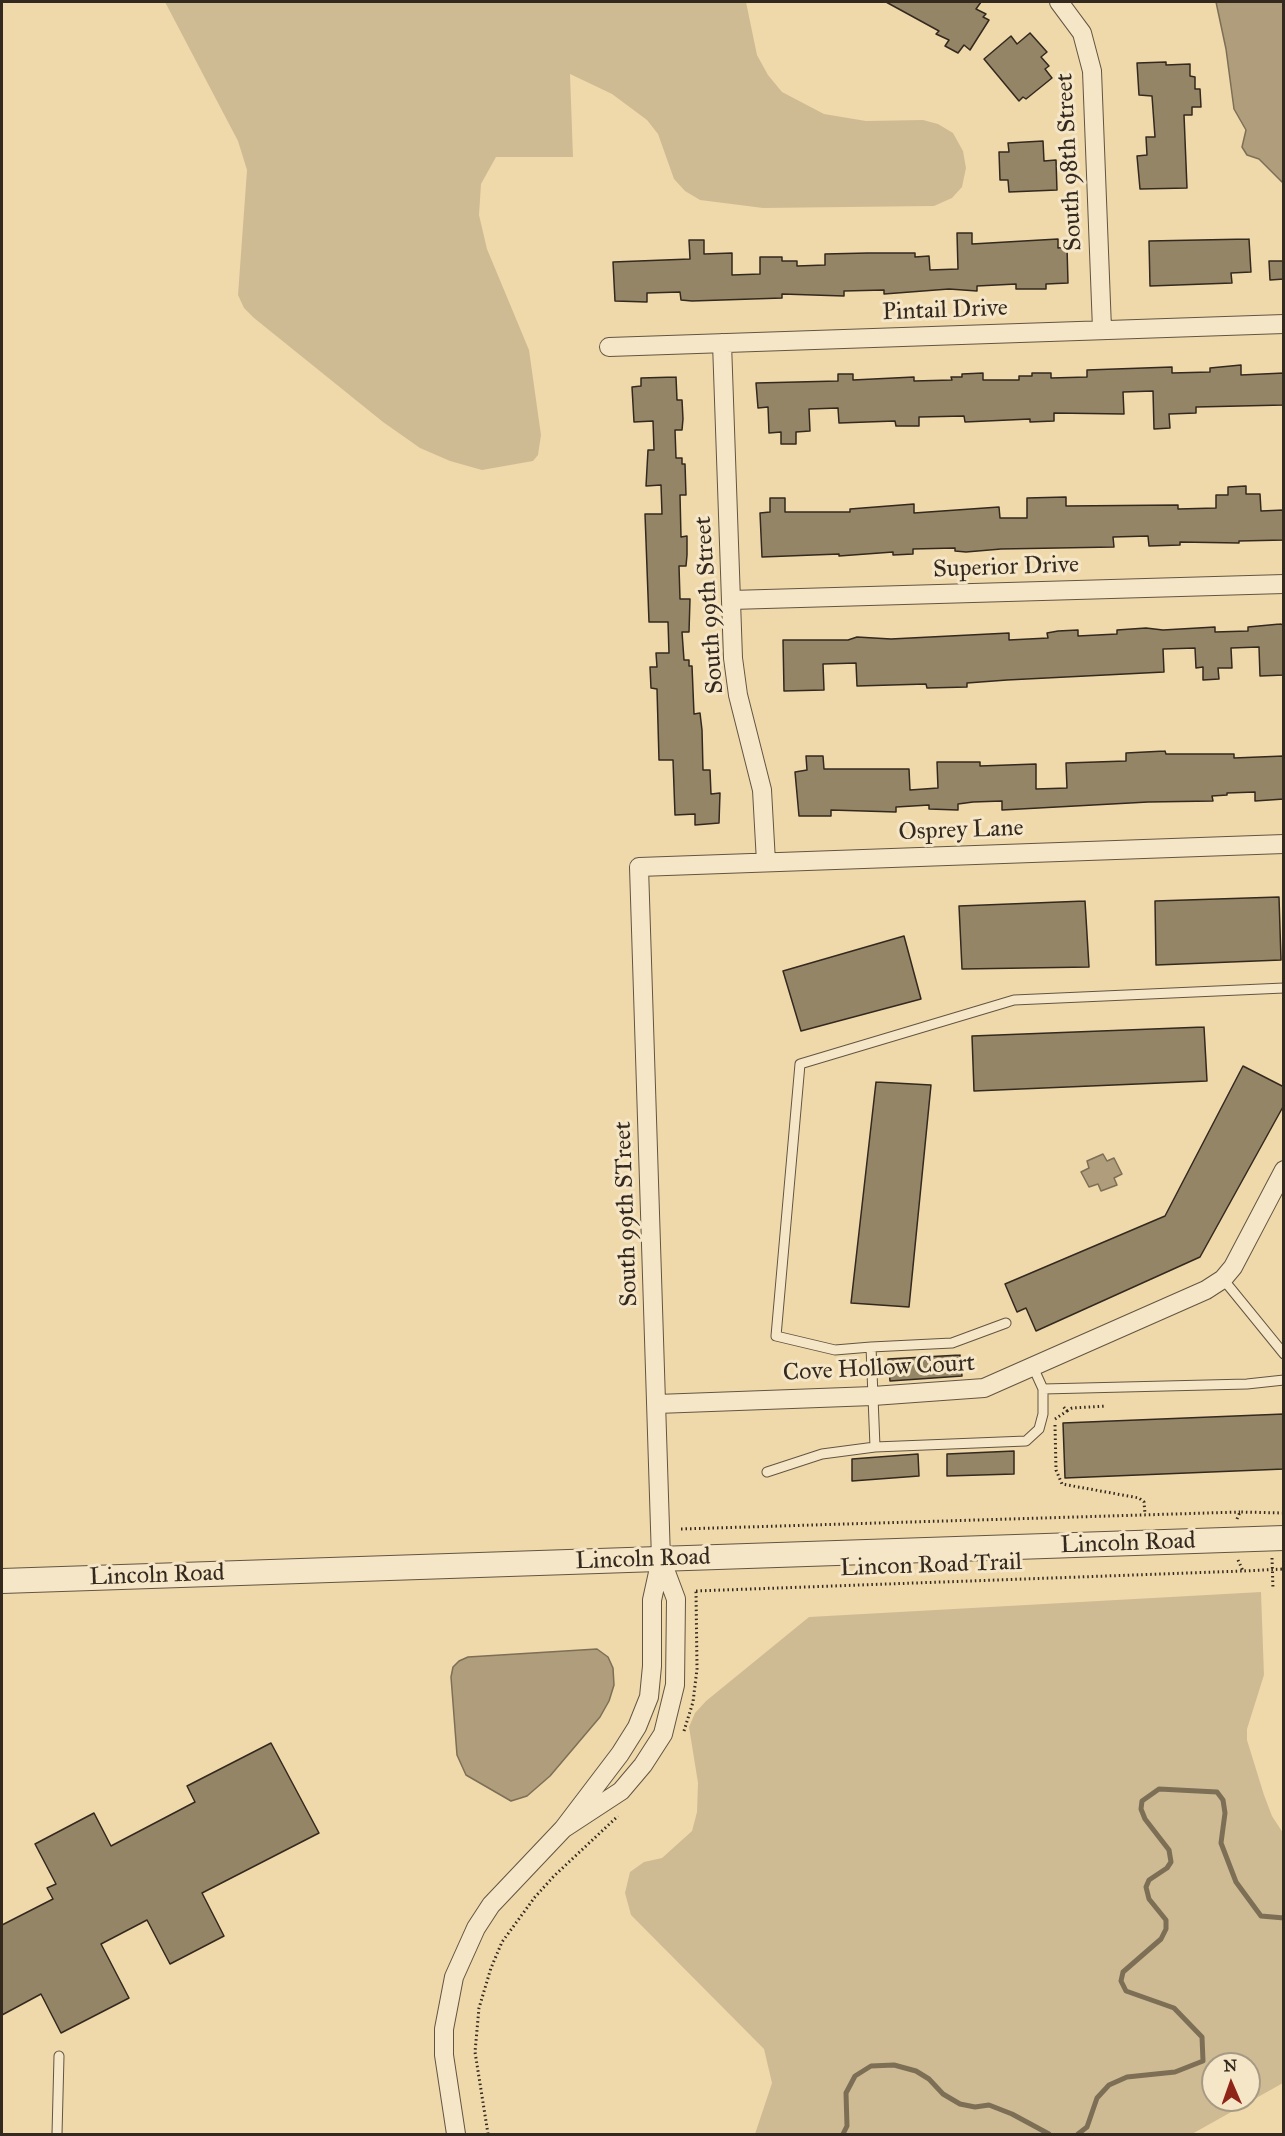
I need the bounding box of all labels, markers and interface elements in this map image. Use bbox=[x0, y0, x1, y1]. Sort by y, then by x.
street label: South 98th Street bbox=[1051, 72, 1089, 252]
street label: Pintail Drive bbox=[882, 294, 1008, 328]
street label: South 99th Street bbox=[689, 515, 731, 695]
street label: Superior Drive bbox=[933, 551, 1079, 585]
street label: Osprey Lane bbox=[898, 814, 1024, 848]
street label: South 99th STreet bbox=[609, 1121, 645, 1307]
street label: Cove Hollow Court bbox=[782, 1350, 976, 1388]
street label: Lincoln Road bbox=[1060, 1527, 1196, 1561]
street label: Lincoln Road bbox=[575, 1543, 711, 1577]
street label: Lincon Road Trail bbox=[839, 1548, 1023, 1584]
street label: Lincoln Road bbox=[89, 1559, 225, 1593]
north arrow bbox=[1201, 2052, 1261, 2112]
text: N bbox=[1223, 2056, 1238, 2075]

